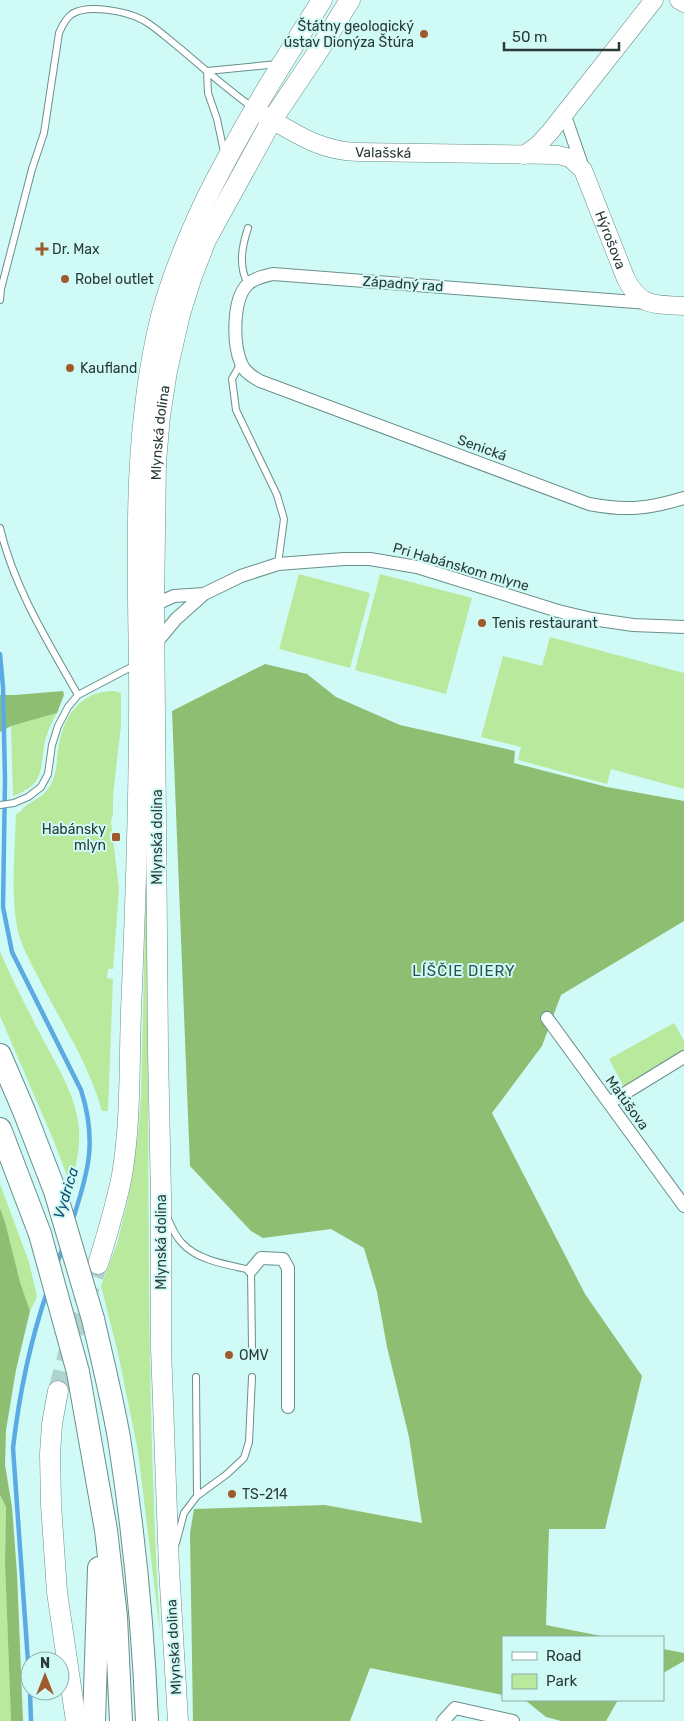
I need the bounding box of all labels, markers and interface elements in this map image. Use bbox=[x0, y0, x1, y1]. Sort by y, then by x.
place label: Štátny geologický ústav Dionýza Štúra bbox=[284, 17, 414, 51]
scale bar bbox=[504, 20, 619, 52]
marker: Štátny geologický ústav Dionýza Štúra bbox=[418, 28, 430, 40]
text: 50 m bbox=[512, 28, 547, 46]
street label: Valašská bbox=[355, 143, 411, 161]
street label: Hýrošova bbox=[591, 208, 630, 271]
place label: Dr. Max bbox=[52, 241, 100, 258]
marker: Dr. Max bbox=[36, 243, 48, 255]
place label: Robel outlet bbox=[75, 271, 154, 288]
marker: Robel outlet bbox=[59, 273, 71, 285]
street label: Západný rad bbox=[362, 273, 444, 295]
place label: Kaufland bbox=[80, 360, 137, 377]
marker: Kaufland bbox=[64, 362, 76, 374]
street label: Mlynská dolina bbox=[147, 384, 173, 480]
street label: Senická bbox=[455, 431, 509, 465]
street label: Pri Habánskom mlyne bbox=[391, 539, 531, 595]
place label: Tenis restaurant bbox=[492, 615, 598, 632]
marker: Tenis restaurant bbox=[476, 617, 488, 629]
street label: Mlynská dolina bbox=[149, 789, 166, 885]
place label: Habánsky mlyn bbox=[42, 821, 106, 854]
marker: Habánsky mlyn bbox=[110, 831, 122, 843]
district label: LÍŠČIE DIERY bbox=[412, 962, 516, 980]
street label: Matúšova bbox=[602, 1073, 652, 1133]
water label: Vydrica bbox=[50, 1165, 82, 1221]
street label: Mlynská dolina bbox=[153, 1194, 170, 1290]
place label: OMV bbox=[239, 1347, 269, 1364]
marker: OMV bbox=[223, 1349, 235, 1361]
place label: TS-214 bbox=[242, 1486, 288, 1503]
marker: TS-214 bbox=[226, 1488, 238, 1500]
street label: Mlynská dolina bbox=[163, 1599, 185, 1695]
legend bbox=[502, 1636, 664, 1701]
text: Road bbox=[546, 1647, 582, 1665]
north arrow bbox=[20, 1651, 70, 1701]
text: N bbox=[40, 1655, 50, 1672]
text: Park bbox=[546, 1672, 577, 1690]

